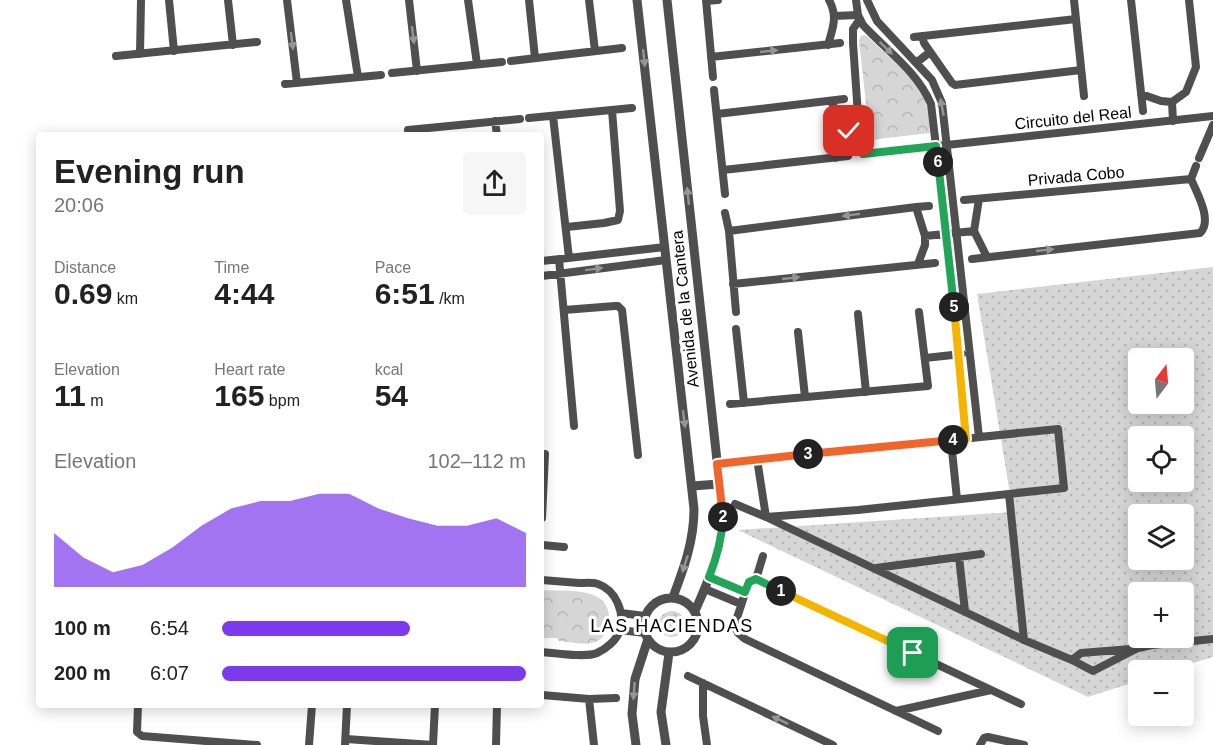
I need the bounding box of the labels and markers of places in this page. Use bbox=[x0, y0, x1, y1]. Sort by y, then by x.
pin bbox=[823, 105, 874, 156]
pin: 6 bbox=[923, 147, 953, 177]
pin: 5 bbox=[939, 292, 969, 322]
pin: 4 bbox=[938, 425, 968, 455]
pin: 3 bbox=[793, 439, 823, 469]
pin: 2 bbox=[708, 502, 738, 532]
pin: 1 bbox=[766, 576, 796, 606]
pin bbox=[887, 627, 938, 678]

